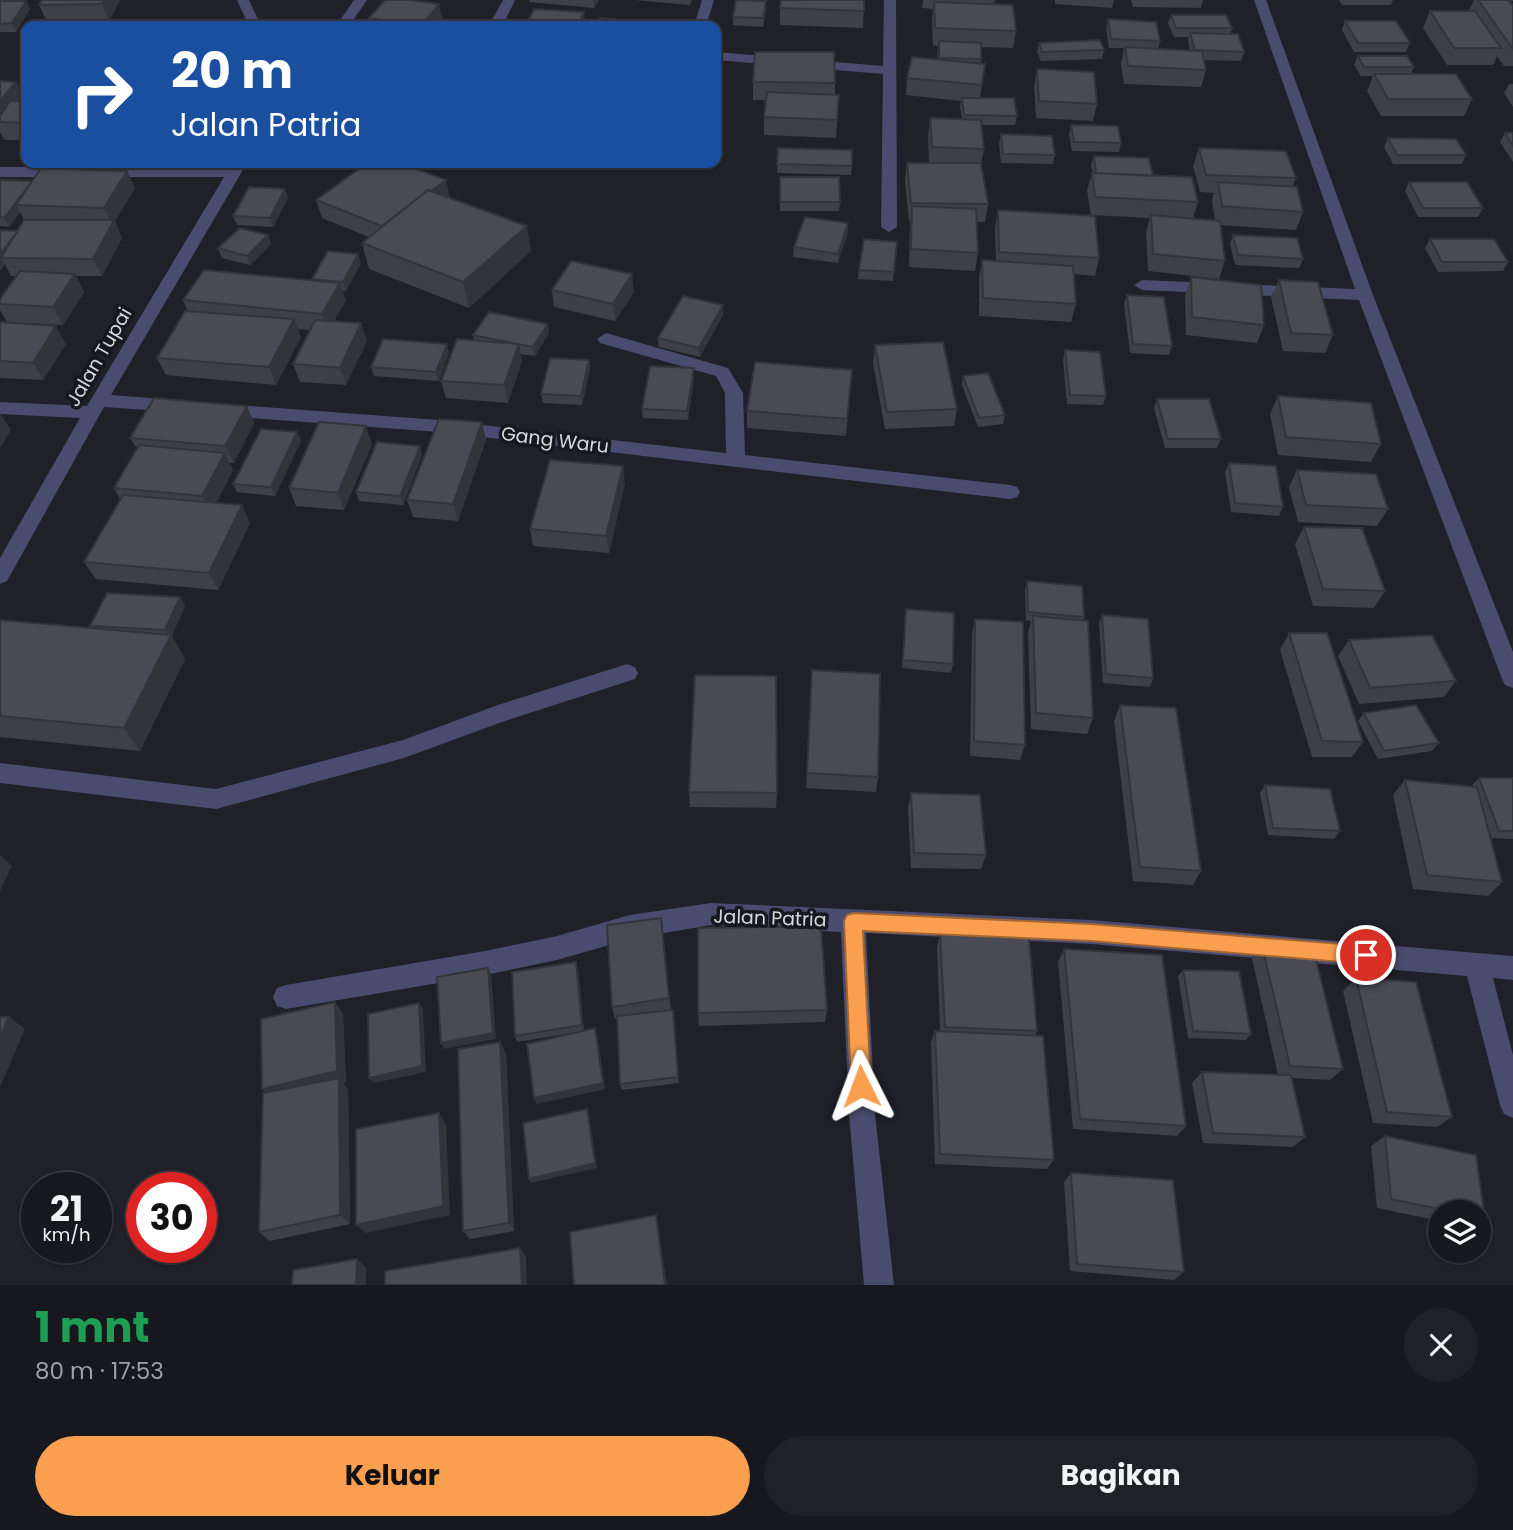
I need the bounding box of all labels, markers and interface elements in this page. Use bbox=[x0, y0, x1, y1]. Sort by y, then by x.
text: 20 m bbox=[171, 37, 293, 105]
icon: right bbox=[56, 49, 147, 140]
text: Jalan Patria bbox=[171, 102, 361, 147]
street label: Jalan Tupai bbox=[60, 302, 138, 412]
street label: Gang Waru bbox=[500, 420, 610, 460]
street label: Jalan Patria bbox=[713, 903, 827, 933]
pin bbox=[1336, 925, 1396, 985]
icon: arrive bbox=[1347, 936, 1385, 974]
position arrow bbox=[824, 1049, 898, 1123]
speed limit sign: 30 bbox=[126, 1172, 217, 1263]
text: 21 bbox=[50, 1184, 83, 1233]
map controls bbox=[1428, 1200, 1491, 1263]
button: layers bbox=[1428, 1200, 1491, 1263]
text: km/h bbox=[43, 1222, 90, 1247]
text: 1 mnt bbox=[35, 1298, 150, 1357]
button: close bbox=[1404, 1308, 1478, 1382]
text: 80 m · 17:53 bbox=[35, 1355, 164, 1387]
button: Keluar bbox=[35, 1436, 750, 1516]
button: Bagikan bbox=[764, 1436, 1478, 1516]

